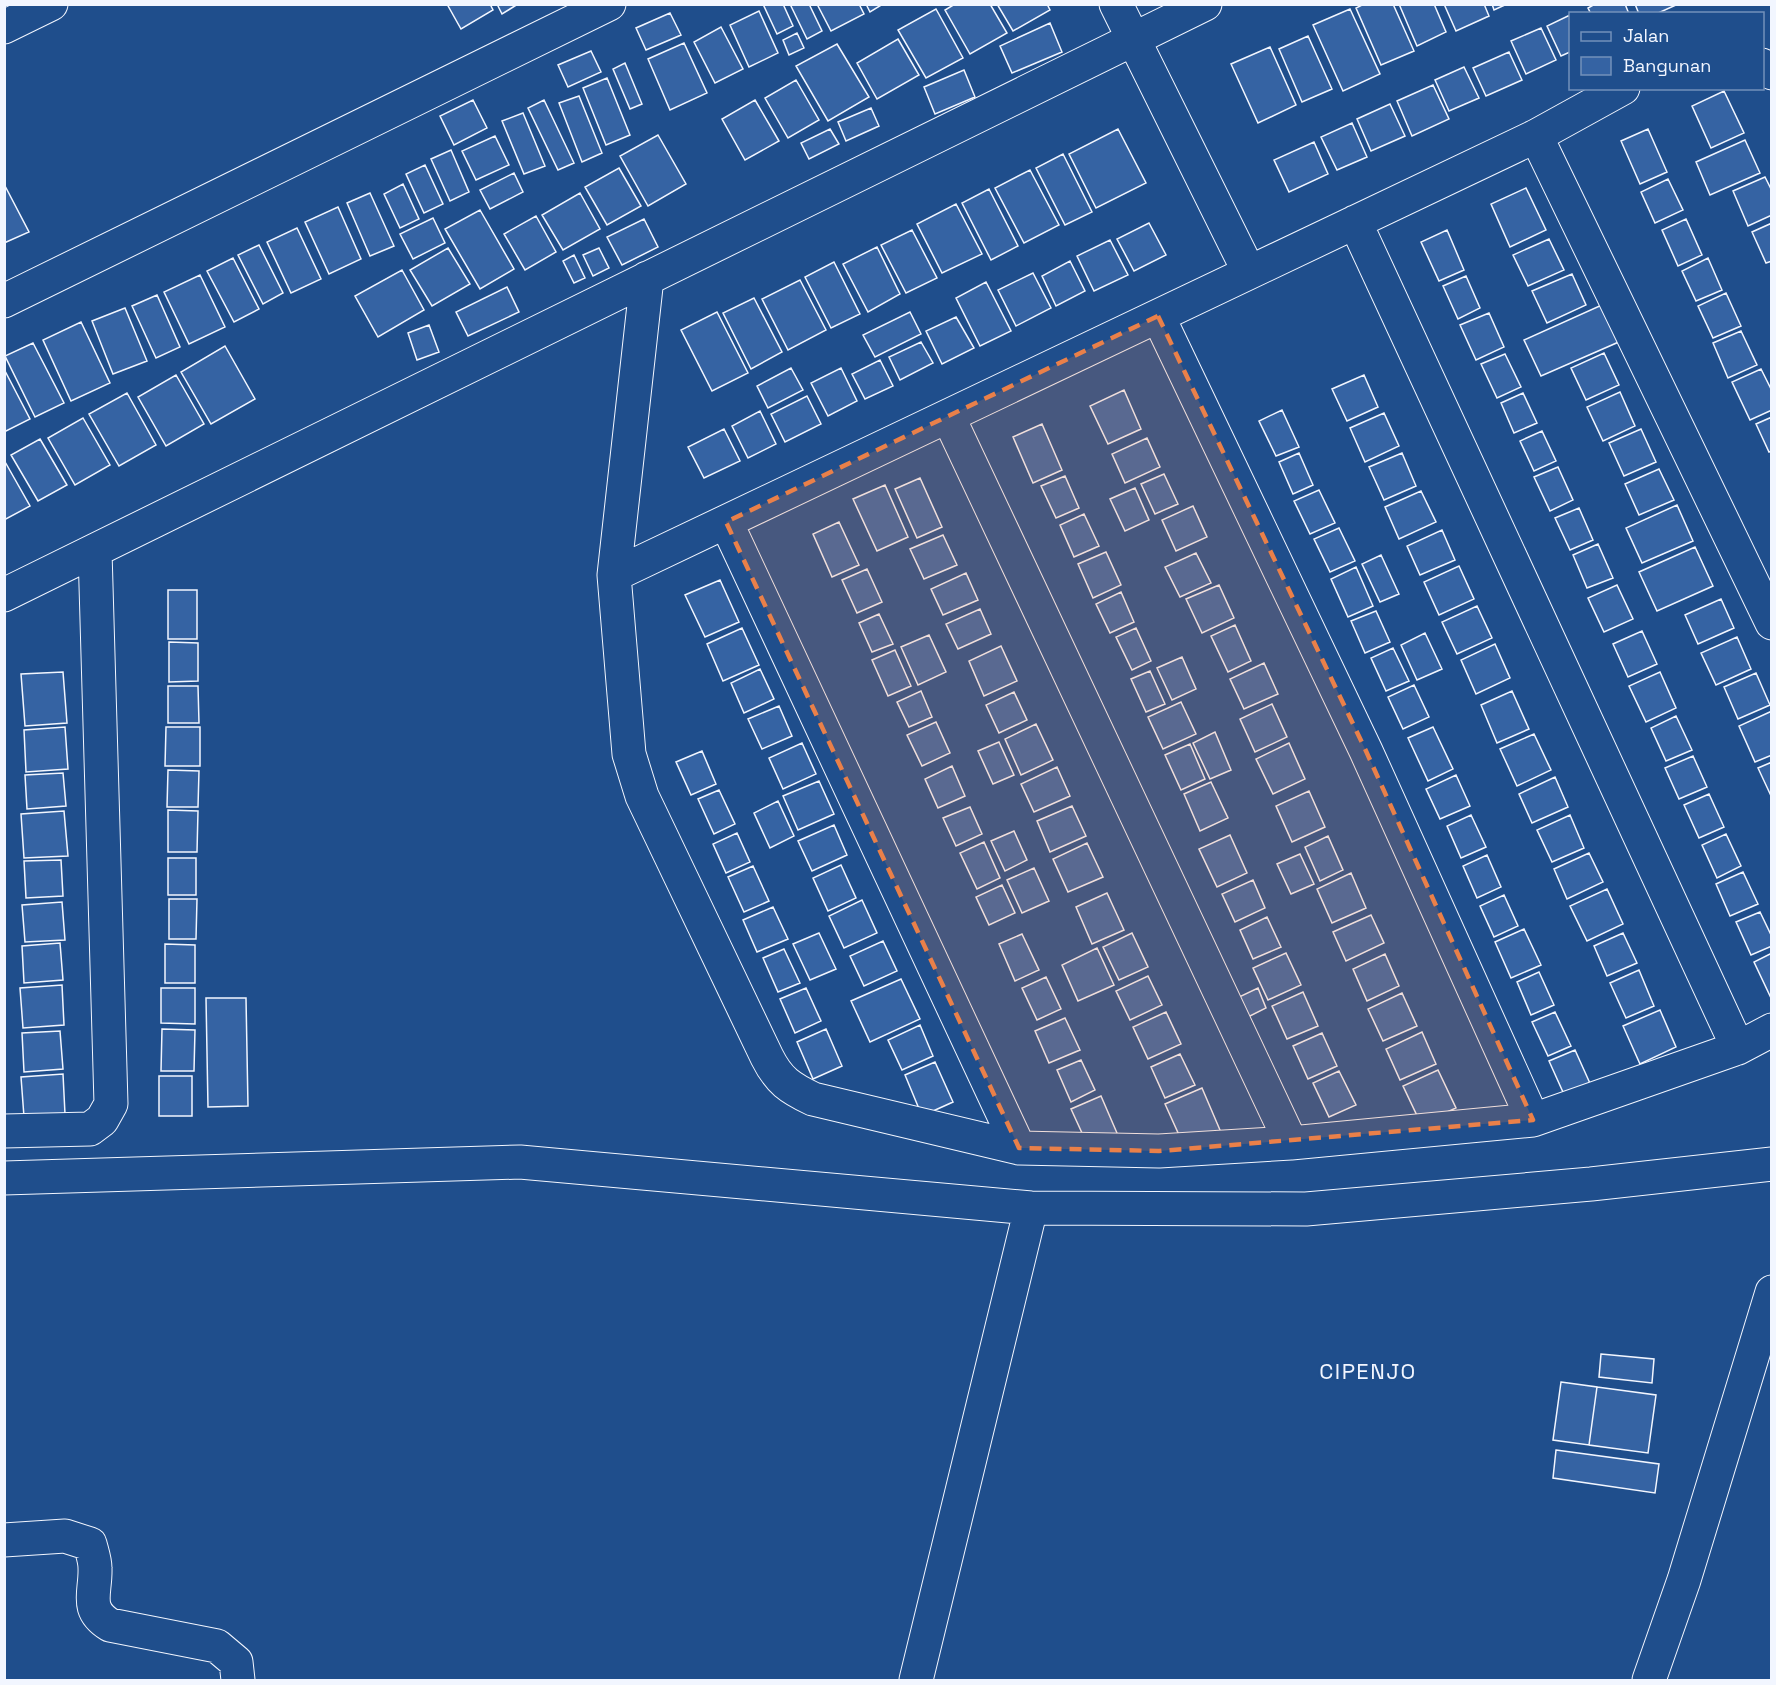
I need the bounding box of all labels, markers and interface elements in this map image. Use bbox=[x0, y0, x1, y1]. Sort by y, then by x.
legend bbox=[1569, 12, 1764, 90]
text: Jalan bbox=[1623, 24, 1669, 47]
text: Bangunan bbox=[1623, 54, 1711, 77]
district label: CIPENJO bbox=[1319, 1357, 1417, 1385]

